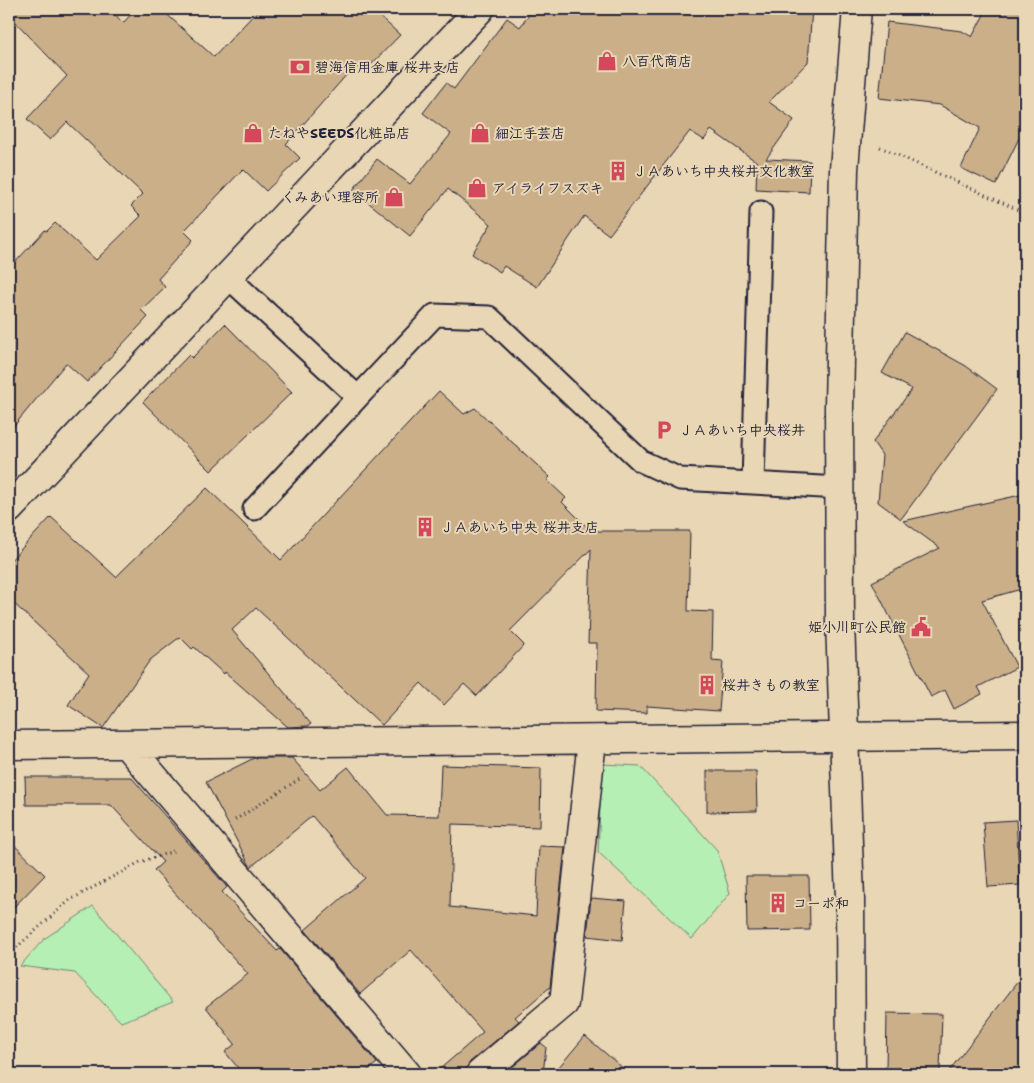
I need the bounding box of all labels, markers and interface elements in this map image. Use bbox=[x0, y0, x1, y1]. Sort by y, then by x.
shop icon: 八百代商店 bbox=[596, 50, 618, 72]
place label: 八百代商店 bbox=[622, 52, 692, 70]
bank icon: 碧海信用金庫 桜井支店 bbox=[289, 56, 311, 78]
place label: 碧海信用金庫 桜井支店 bbox=[315, 58, 460, 76]
shop icon: たねやSEEDS化粧品店 bbox=[242, 122, 264, 144]
shop icon: 細江手芸店 bbox=[469, 122, 491, 144]
place label: たねやSEEDS化粧品店 bbox=[268, 124, 410, 142]
place label: 細江手芸店 bbox=[495, 124, 565, 142]
building icon: ＪＡあいち中央桜井文化教室 bbox=[607, 160, 629, 182]
place label: ＪＡあいち中央桜井文化教室 bbox=[633, 162, 815, 180]
shop icon: アイライフスズキ bbox=[466, 177, 488, 199]
place label: アイライフスズキ bbox=[492, 179, 603, 197]
shop icon: くみあい理容所 bbox=[383, 186, 405, 208]
place label: くみあい理容所 bbox=[281, 188, 379, 206]
parking icon: ＪＡあいち中央桜井 bbox=[653, 419, 675, 441]
place label: ＪＡあいち中央桜井 bbox=[679, 421, 805, 439]
building icon: ＪＡあいち中央 桜井支店 bbox=[414, 516, 436, 538]
place label: ＪＡあいち中央 桜井支店 bbox=[440, 518, 599, 536]
public building icon: 姫小川町公民館 bbox=[910, 616, 932, 638]
place label: 姫小川町公民館 bbox=[808, 618, 906, 636]
building icon: 桜井きもの教室 bbox=[696, 674, 718, 696]
place label: 桜井きもの教室 bbox=[722, 676, 820, 694]
building icon: コーポ和 bbox=[767, 892, 789, 914]
place label: コーポ和 bbox=[793, 894, 849, 912]

